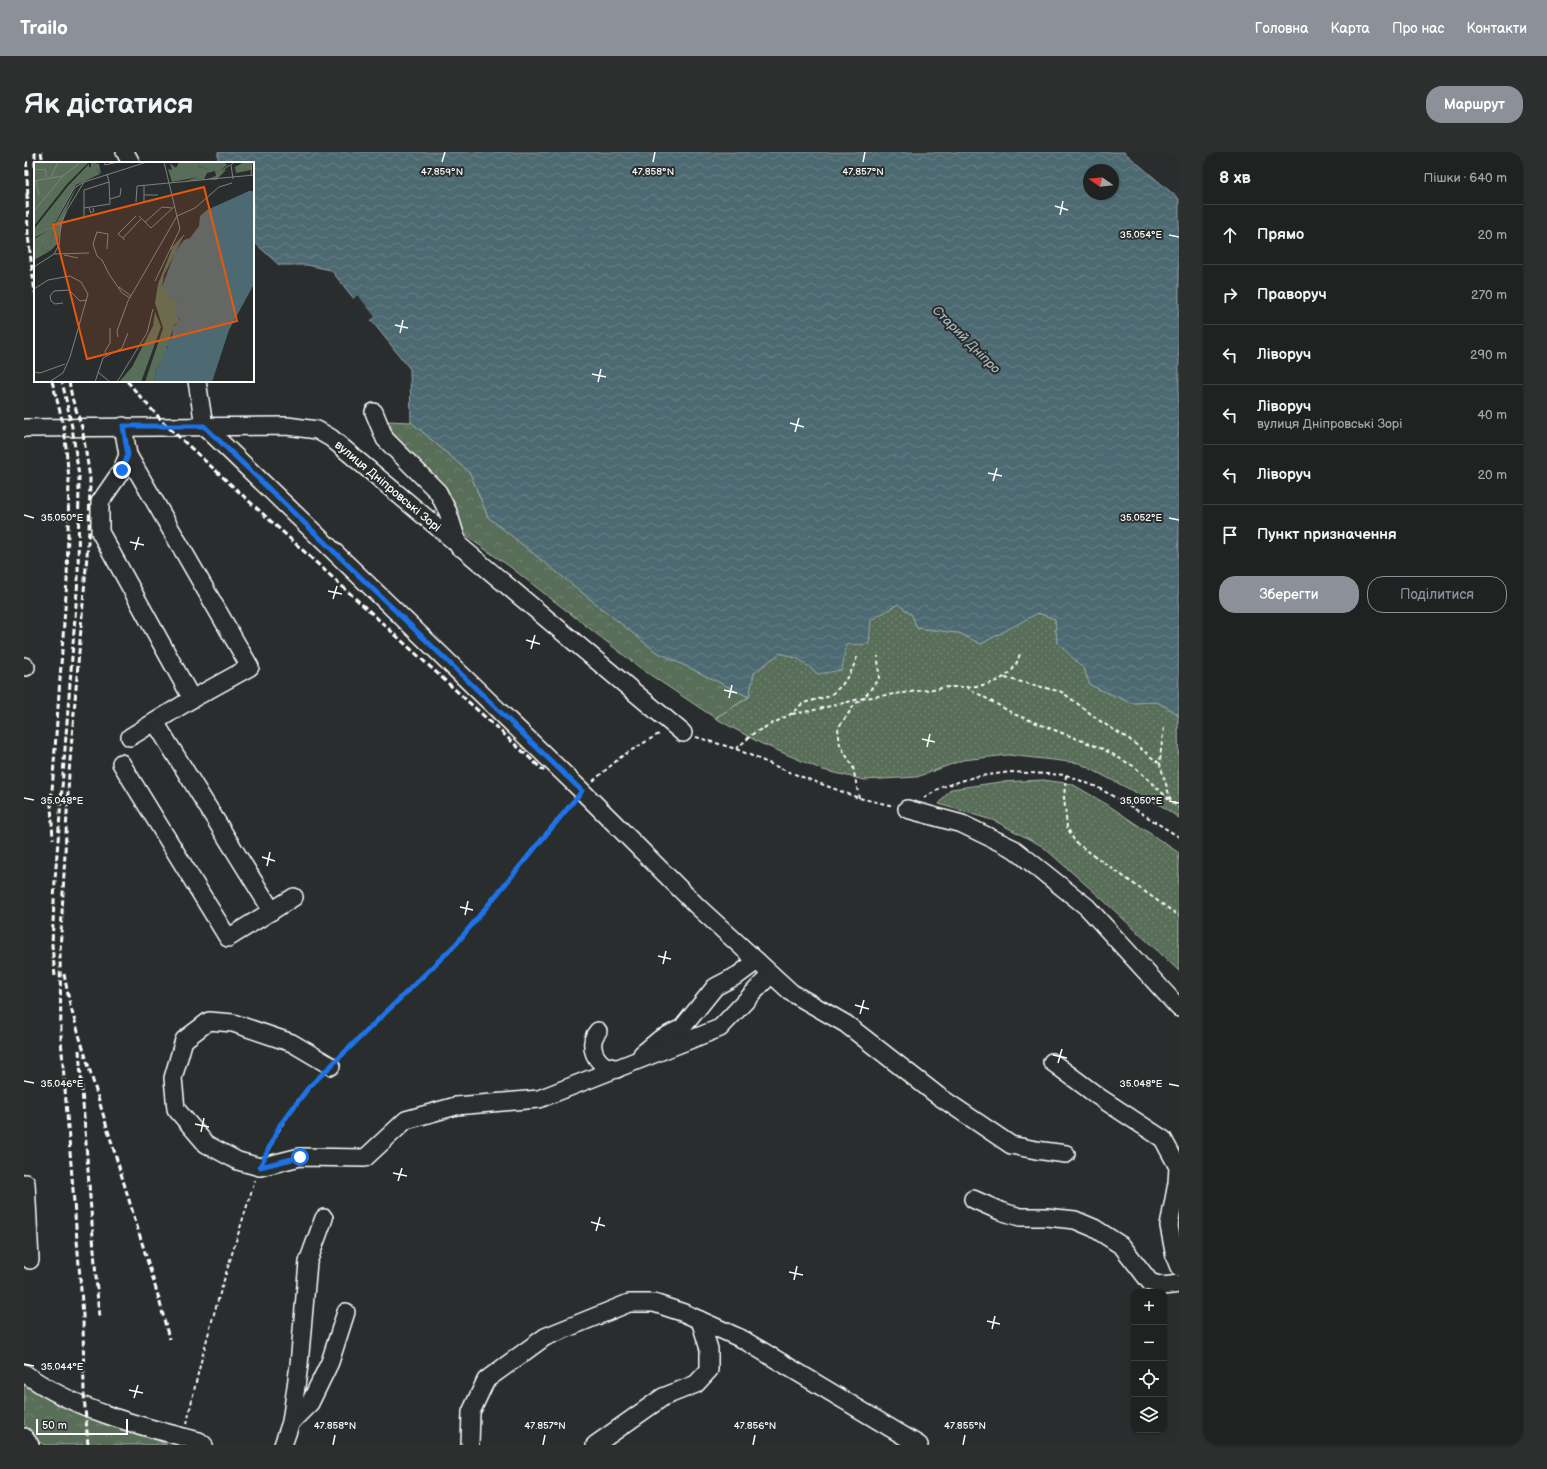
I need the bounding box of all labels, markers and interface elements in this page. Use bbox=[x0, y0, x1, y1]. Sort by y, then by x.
text: Trailo bbox=[20, 17, 68, 40]
text: Головна bbox=[1255, 20, 1308, 37]
text: Карта bbox=[1330, 20, 1370, 37]
text: Про нас bbox=[1392, 20, 1444, 37]
text: Контакти bbox=[1466, 20, 1527, 37]
button: Маршрут bbox=[1426, 86, 1523, 123]
text: Як дістатися bbox=[24, 88, 193, 121]
inset map bbox=[34, 162, 254, 382]
north arrow bbox=[1083, 164, 1119, 200]
text: 47.859°N bbox=[421, 166, 463, 178]
text: 47.858°N bbox=[632, 166, 674, 178]
text: 47.857°N bbox=[842, 166, 884, 178]
text: 8 хв bbox=[1219, 168, 1251, 188]
text: Пішки · 640 m bbox=[1424, 170, 1507, 186]
icon: ahead bbox=[1219, 224, 1241, 246]
text: Прямо bbox=[1257, 225, 1304, 244]
text: 20 m bbox=[1477, 227, 1507, 243]
text: 35.054°E bbox=[1120, 229, 1163, 241]
icon: right bbox=[1219, 284, 1241, 306]
text: Праворуч bbox=[1257, 285, 1327, 304]
text: 270 m bbox=[1471, 287, 1507, 303]
water label: Старий Дніпро bbox=[929, 302, 1004, 377]
icon: left bbox=[1219, 344, 1241, 366]
text: Ліворуч bbox=[1257, 345, 1311, 364]
text: 290 m bbox=[1470, 347, 1507, 363]
text: Ліворуч bbox=[1257, 397, 1311, 416]
icon: left bbox=[1219, 404, 1241, 426]
text: 40 m bbox=[1477, 407, 1507, 423]
text: вулиця Дніпровські Зорі bbox=[1257, 416, 1402, 432]
street label: вулиця Дніпровські Зорі bbox=[331, 438, 444, 535]
route end bbox=[113, 461, 131, 479]
icon: left bbox=[1219, 464, 1241, 486]
text: Ліворуч bbox=[1257, 465, 1311, 484]
text: 20 m bbox=[1477, 467, 1507, 483]
text: 35.050°E bbox=[41, 512, 84, 524]
text: 35.052°E bbox=[1120, 512, 1163, 524]
icon: arrive bbox=[1219, 524, 1241, 546]
text: Пункт призначення bbox=[1257, 525, 1397, 544]
button: Зберегти bbox=[1219, 576, 1359, 613]
button: Поділитися bbox=[1367, 576, 1507, 613]
text: 35.048°E bbox=[41, 795, 84, 807]
text: 35.050°E bbox=[1120, 795, 1163, 807]
text: 35.046°E bbox=[41, 1078, 84, 1090]
text: 35.048°E bbox=[1120, 1078, 1163, 1090]
route start bbox=[291, 1148, 309, 1166]
map controls bbox=[1131, 1289, 1167, 1433]
button: + bbox=[1131, 1289, 1167, 1325]
button: − bbox=[1131, 1325, 1167, 1361]
text: 35.044°E bbox=[41, 1361, 84, 1373]
button: locate bbox=[1131, 1361, 1167, 1397]
button: layers bbox=[1131, 1397, 1167, 1433]
scale bar bbox=[36, 1417, 128, 1436]
text: 50 m bbox=[42, 1419, 67, 1432]
text: 47.858°N bbox=[314, 1420, 356, 1432]
text: 47.857°N bbox=[524, 1420, 566, 1432]
text: 47.856°N bbox=[734, 1420, 776, 1432]
text: 47.855°N bbox=[944, 1420, 986, 1432]

